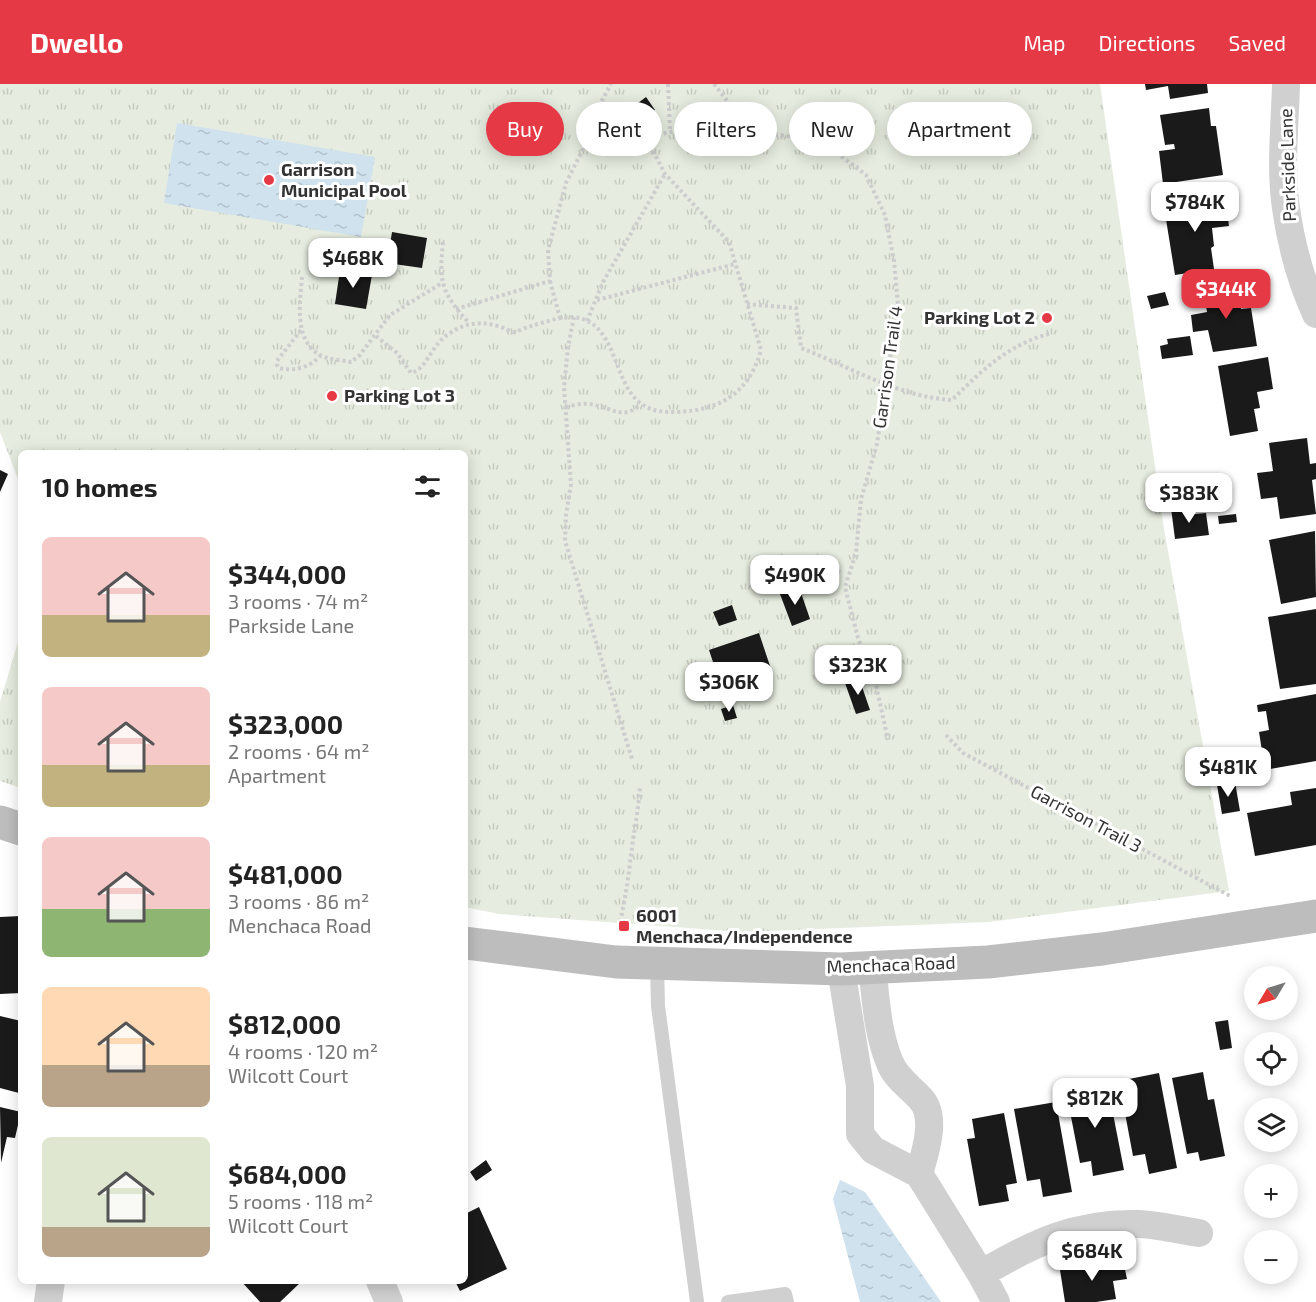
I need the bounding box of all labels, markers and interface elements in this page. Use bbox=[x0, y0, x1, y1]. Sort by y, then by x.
text: Dwello bbox=[30, 25, 123, 59]
text: Map bbox=[1023, 30, 1066, 55]
text: Directions bbox=[1099, 30, 1195, 55]
text: Saved bbox=[1228, 30, 1286, 55]
chip: Buy bbox=[486, 102, 564, 156]
chip: Rent bbox=[576, 102, 662, 156]
chip: Filters bbox=[674, 102, 777, 156]
chip: New bbox=[789, 102, 875, 156]
chip: Apartment bbox=[887, 102, 1032, 156]
street label: Parkside Lane bbox=[1274, 108, 1300, 222]
place label: Garrison Municipal Pool bbox=[281, 158, 407, 201]
marker: Garrison Municipal Pool bbox=[262, 173, 276, 187]
pin: $784K bbox=[1153, 182, 1237, 233]
text: $784K bbox=[1165, 189, 1225, 213]
pin: $468K bbox=[311, 238, 395, 289]
text: $468K bbox=[322, 245, 384, 269]
pin: $344K bbox=[1184, 269, 1268, 320]
text: $344K bbox=[1195, 276, 1257, 300]
street label: Garrison Trail 4 bbox=[867, 304, 907, 430]
place label: Parking Lot 2 bbox=[924, 306, 1035, 328]
marker: Parking Lot 2 bbox=[1040, 311, 1054, 325]
place label: Parking Lot 3 bbox=[344, 384, 455, 406]
marker: Parking Lot 3 bbox=[325, 389, 339, 403]
icon: filters bbox=[411, 470, 444, 503]
text: 10 homes bbox=[42, 471, 158, 502]
pin: $383K bbox=[1147, 473, 1231, 524]
text: $383K bbox=[1159, 480, 1219, 504]
pin: $490K bbox=[753, 555, 837, 606]
text: $344,000 bbox=[228, 558, 346, 589]
icon: home bbox=[90, 561, 162, 633]
text: $490K bbox=[764, 562, 826, 586]
text: 3 rooms · 74 m² bbox=[228, 589, 368, 613]
text: Parkside Lane bbox=[228, 613, 354, 637]
pin: $323K bbox=[816, 645, 900, 696]
text: $323K bbox=[829, 652, 887, 676]
pin: $306K bbox=[687, 662, 771, 713]
text: $306K bbox=[699, 669, 759, 693]
text: $323,000 bbox=[228, 708, 343, 739]
icon: home bbox=[90, 711, 162, 783]
text: 2 rooms · 64 m² bbox=[228, 739, 370, 763]
pin: $481K bbox=[1186, 747, 1270, 798]
text: $481K bbox=[1199, 754, 1257, 778]
text: Apartment bbox=[228, 763, 326, 787]
street label: Garrison Trail 3 bbox=[1027, 780, 1146, 857]
text: $481,000 bbox=[228, 858, 343, 889]
icon: home bbox=[90, 861, 162, 933]
text: 3 rooms · 86 m² bbox=[228, 889, 369, 913]
place label: 6001 Menchaca/Independence bbox=[636, 904, 853, 947]
text: Menchaca Road bbox=[228, 913, 372, 937]
marker: 6001 Menchaca/Independence bbox=[617, 919, 631, 933]
street label: Menchaca Road bbox=[826, 951, 956, 977]
north arrow bbox=[1244, 966, 1298, 1020]
map controls bbox=[1244, 966, 1298, 1284]
text: $812,000 bbox=[228, 1008, 341, 1039]
icon: home bbox=[90, 1011, 162, 1083]
button: locate bbox=[1244, 1032, 1298, 1086]
text: 4 rooms · 120 m² bbox=[228, 1039, 378, 1063]
text: Wilcott Court bbox=[228, 1063, 348, 1087]
pin: $812K bbox=[1053, 1078, 1137, 1129]
text: $812K bbox=[1067, 1085, 1124, 1109]
button: layers bbox=[1244, 1098, 1298, 1152]
text: $684,000 bbox=[228, 1158, 347, 1189]
icon: home bbox=[90, 1161, 162, 1233]
button: + bbox=[1244, 1164, 1298, 1218]
text: 5 rooms · 118 m² bbox=[228, 1189, 373, 1213]
text: Wilcott Court bbox=[228, 1213, 348, 1237]
button: − bbox=[1244, 1230, 1298, 1284]
pin: $684K bbox=[1050, 1231, 1134, 1282]
text: $684K bbox=[1061, 1238, 1123, 1262]

